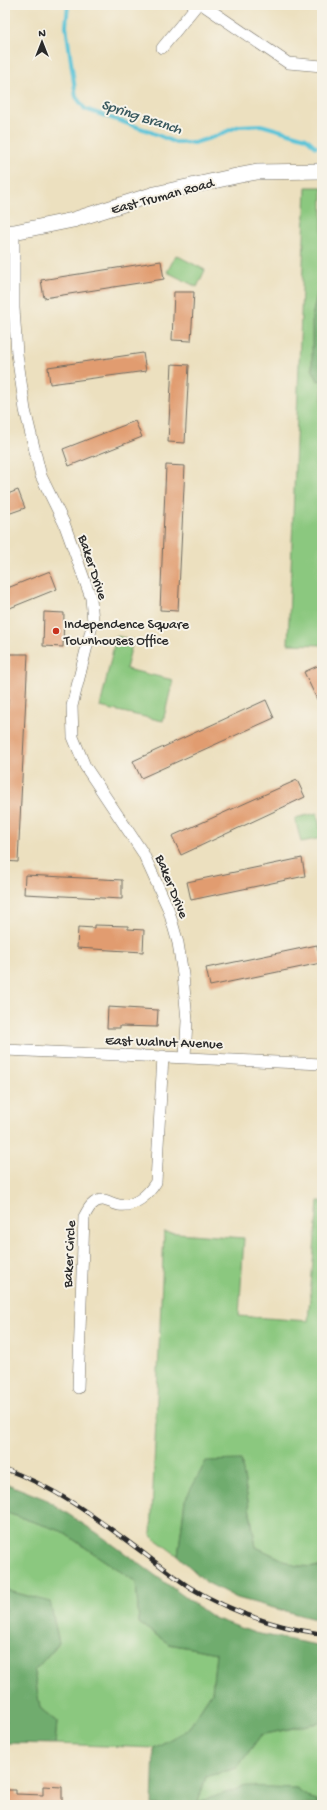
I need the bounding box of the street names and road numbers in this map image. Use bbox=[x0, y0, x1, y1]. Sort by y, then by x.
street label: East Truman Road bbox=[109, 175, 218, 219]
street label: Baker Drive bbox=[73, 532, 110, 603]
street label: Baker Drive bbox=[150, 852, 191, 922]
street label: East Walnut Avenue bbox=[105, 1033, 224, 1054]
street label: Baker Circle bbox=[60, 1219, 81, 1289]

